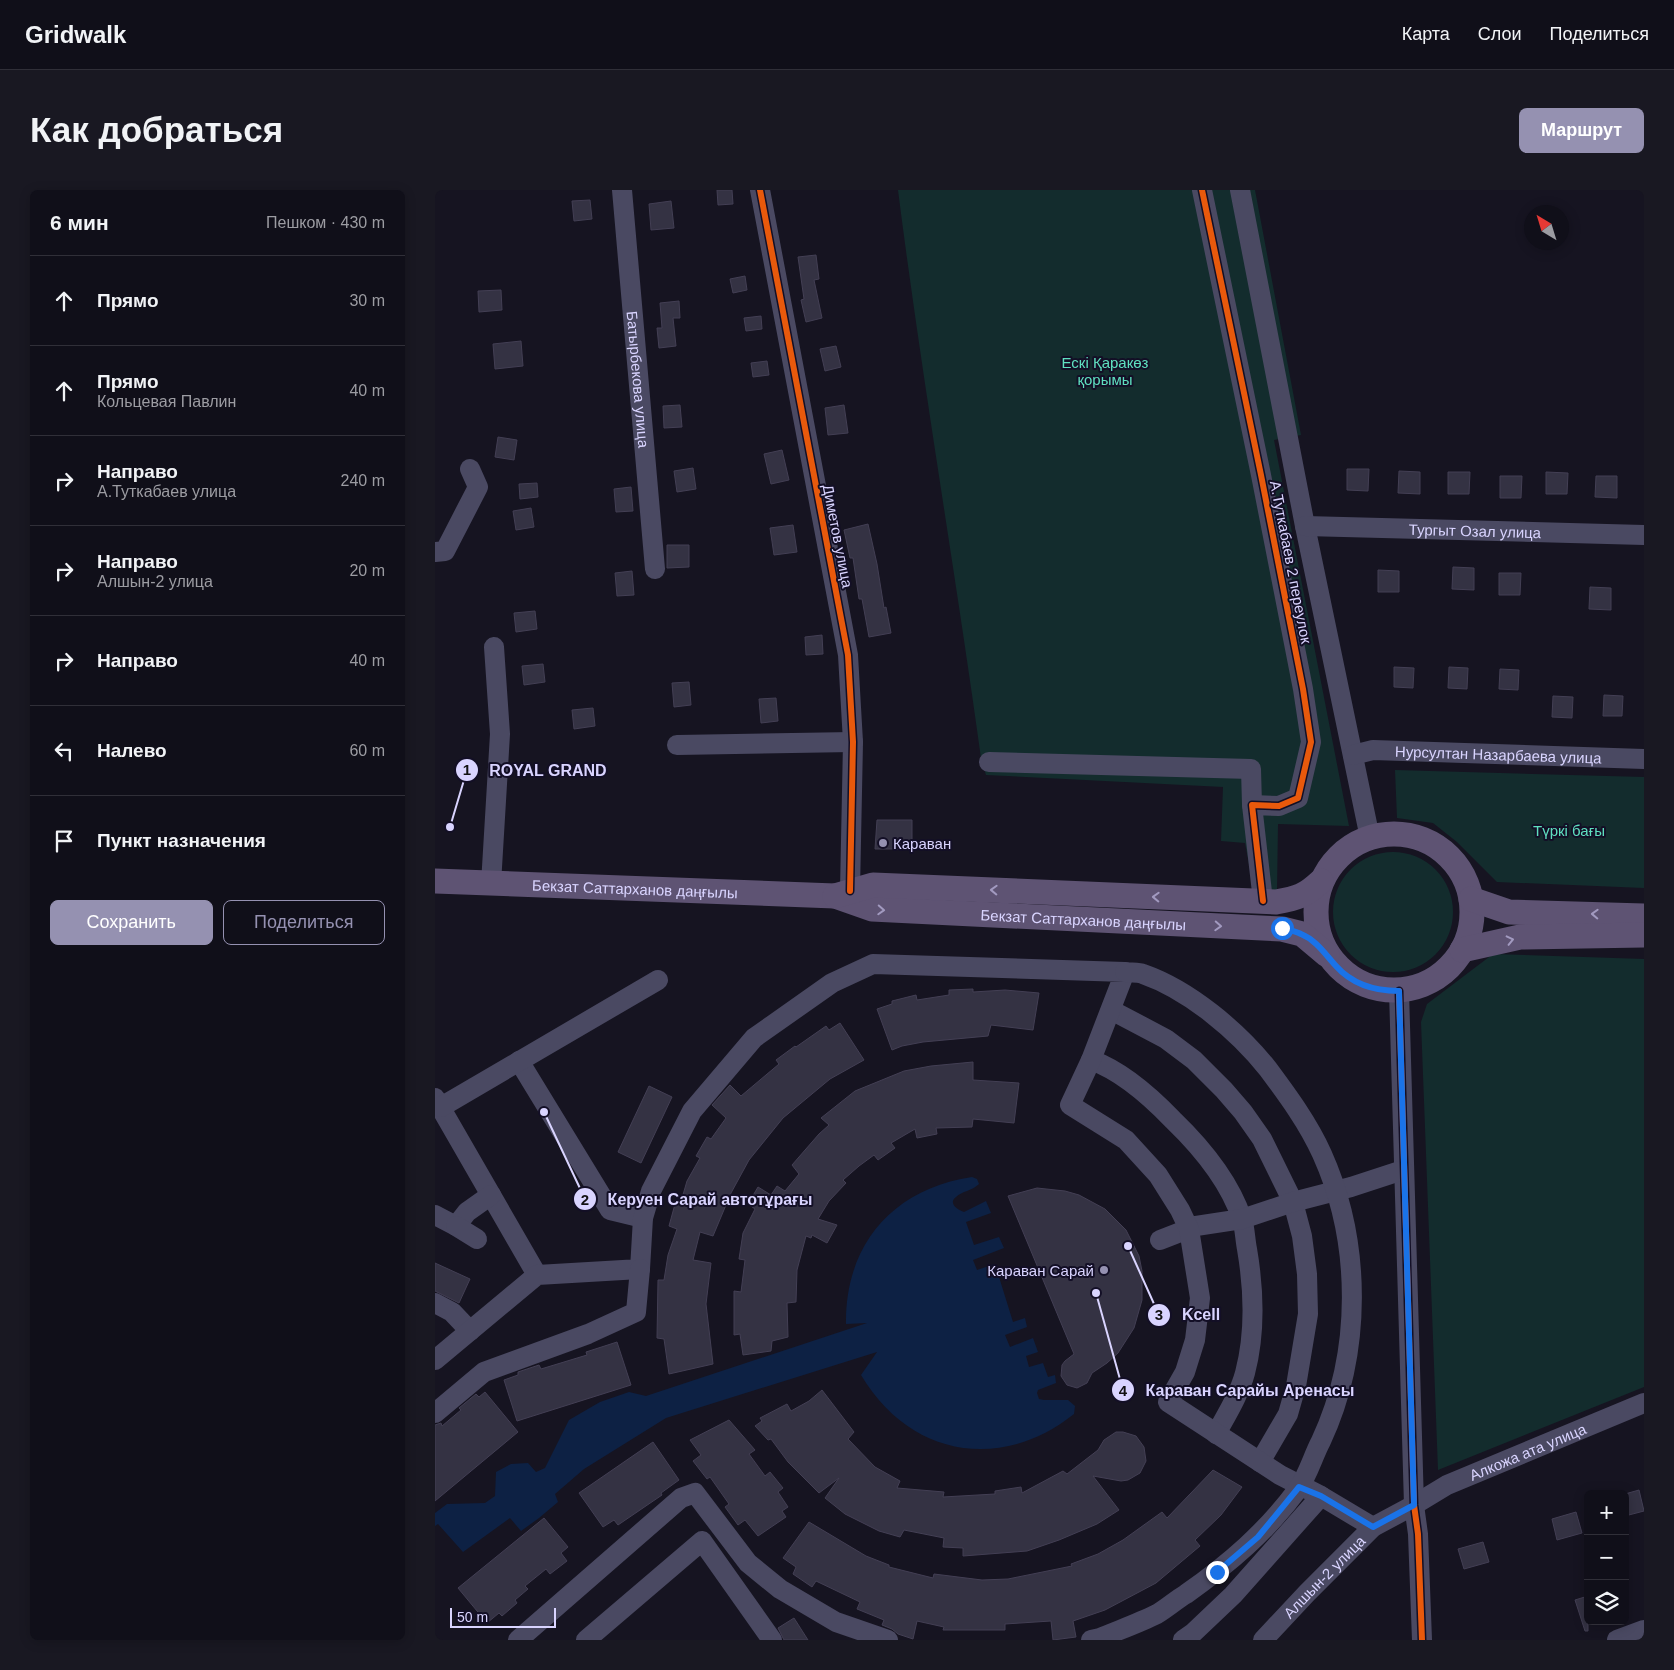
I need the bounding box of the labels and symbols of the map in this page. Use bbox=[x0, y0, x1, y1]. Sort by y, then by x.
north arrow bbox=[1524, 205, 1569, 250]
street label: Батырбекова улица bbox=[624, 310, 653, 449]
park label: Ескі Қаракөз қорымы bbox=[1062, 354, 1149, 388]
street label: А.Туткабаев 2 переулок bbox=[1267, 479, 1315, 645]
street label: Диметов улица bbox=[820, 483, 856, 590]
street label: Тургыт Озал улица bbox=[1409, 520, 1542, 541]
street label: Нурсултан Назарбаева улица bbox=[1395, 742, 1603, 766]
callout: ROYAL GRAND bbox=[454, 754, 617, 785]
text: 1 bbox=[463, 761, 471, 778]
text: ROYAL GRAND bbox=[489, 762, 607, 779]
park label: Түркі бағы bbox=[1533, 822, 1605, 839]
place label: Караван bbox=[893, 835, 951, 852]
marker: Караван bbox=[877, 837, 889, 849]
street label: Бекзат Саттарханов даңғылы bbox=[532, 876, 738, 901]
one-way arrow bbox=[989, 885, 997, 895]
one-way arrow bbox=[1152, 891, 1160, 902]
one-way arrow bbox=[877, 904, 885, 915]
street label: Бекзат Саттарханов даңғылы bbox=[980, 906, 1186, 933]
one-way arrow bbox=[1591, 909, 1599, 919]
route start bbox=[1271, 917, 1294, 940]
one-way arrow bbox=[1215, 920, 1223, 931]
one-way arrow bbox=[1505, 935, 1514, 946]
callout: Керуен Сарай автотұрағы bbox=[572, 1184, 822, 1215]
text: 2 bbox=[581, 1191, 589, 1208]
text: Керуен Сарай автотұрағы bbox=[608, 1191, 812, 1208]
place label: Караван Сарай bbox=[987, 1262, 1094, 1279]
marker: Караван Сарай bbox=[1098, 1264, 1110, 1276]
callout: Kcell bbox=[1147, 1299, 1230, 1330]
text: 3 bbox=[1155, 1306, 1163, 1323]
text: Kcell bbox=[1182, 1306, 1220, 1323]
callout: Караван Сарайы Аренасы bbox=[1111, 1375, 1365, 1406]
text: 4 bbox=[1119, 1382, 1128, 1399]
text: Караван Сарайы Аренасы bbox=[1146, 1382, 1354, 1399]
street label: Алкожа ата улица bbox=[1467, 1419, 1589, 1483]
street label: Алшын-2 улица bbox=[1280, 1531, 1369, 1621]
route end bbox=[1206, 1561, 1229, 1584]
scale bar bbox=[450, 1605, 556, 1628]

